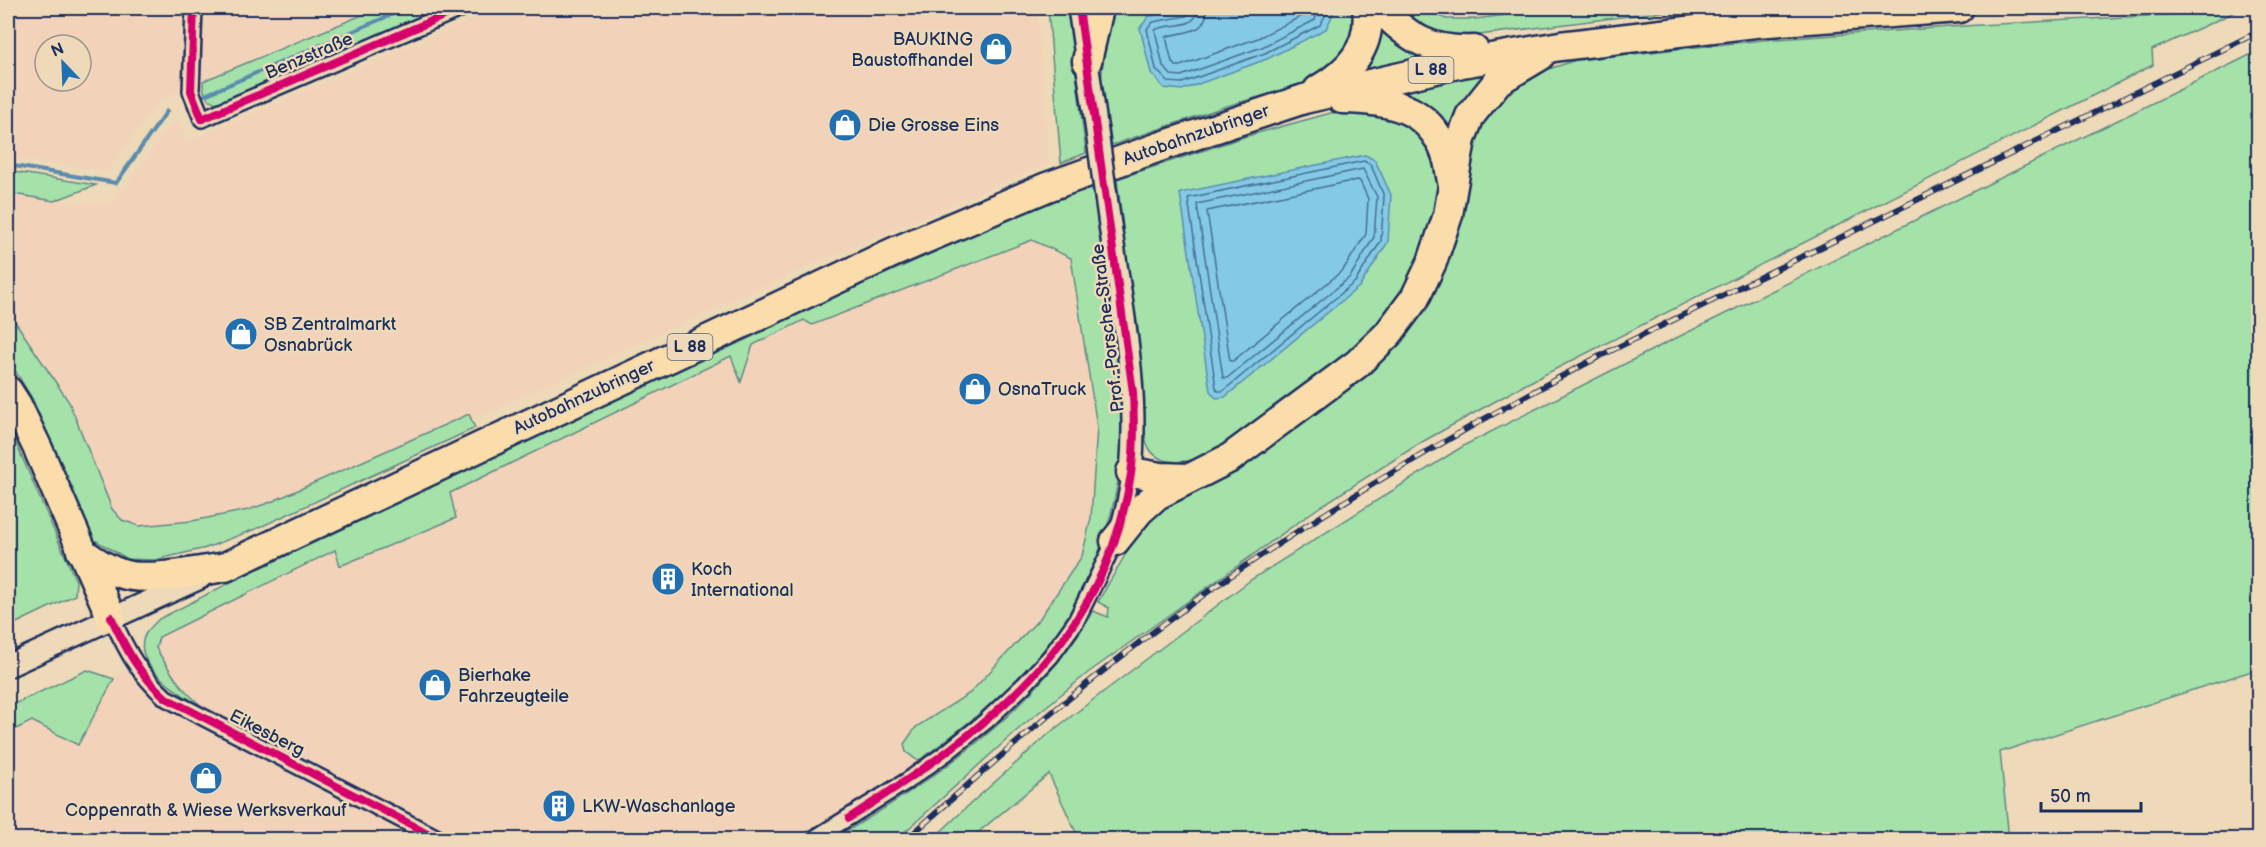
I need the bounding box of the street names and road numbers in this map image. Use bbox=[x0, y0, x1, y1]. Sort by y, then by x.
street label: Benzstraße bbox=[262, 28, 356, 84]
road number: L 88 bbox=[1408, 57, 1454, 83]
street label: Autobahnzubringer bbox=[1120, 100, 1273, 170]
street label: Prof.-Porsche-Straße bbox=[1087, 242, 1129, 414]
road number: L 88 bbox=[668, 334, 712, 360]
street label: Autobahnzubringer bbox=[510, 355, 659, 439]
street label: Eikesberg bbox=[226, 705, 308, 761]

